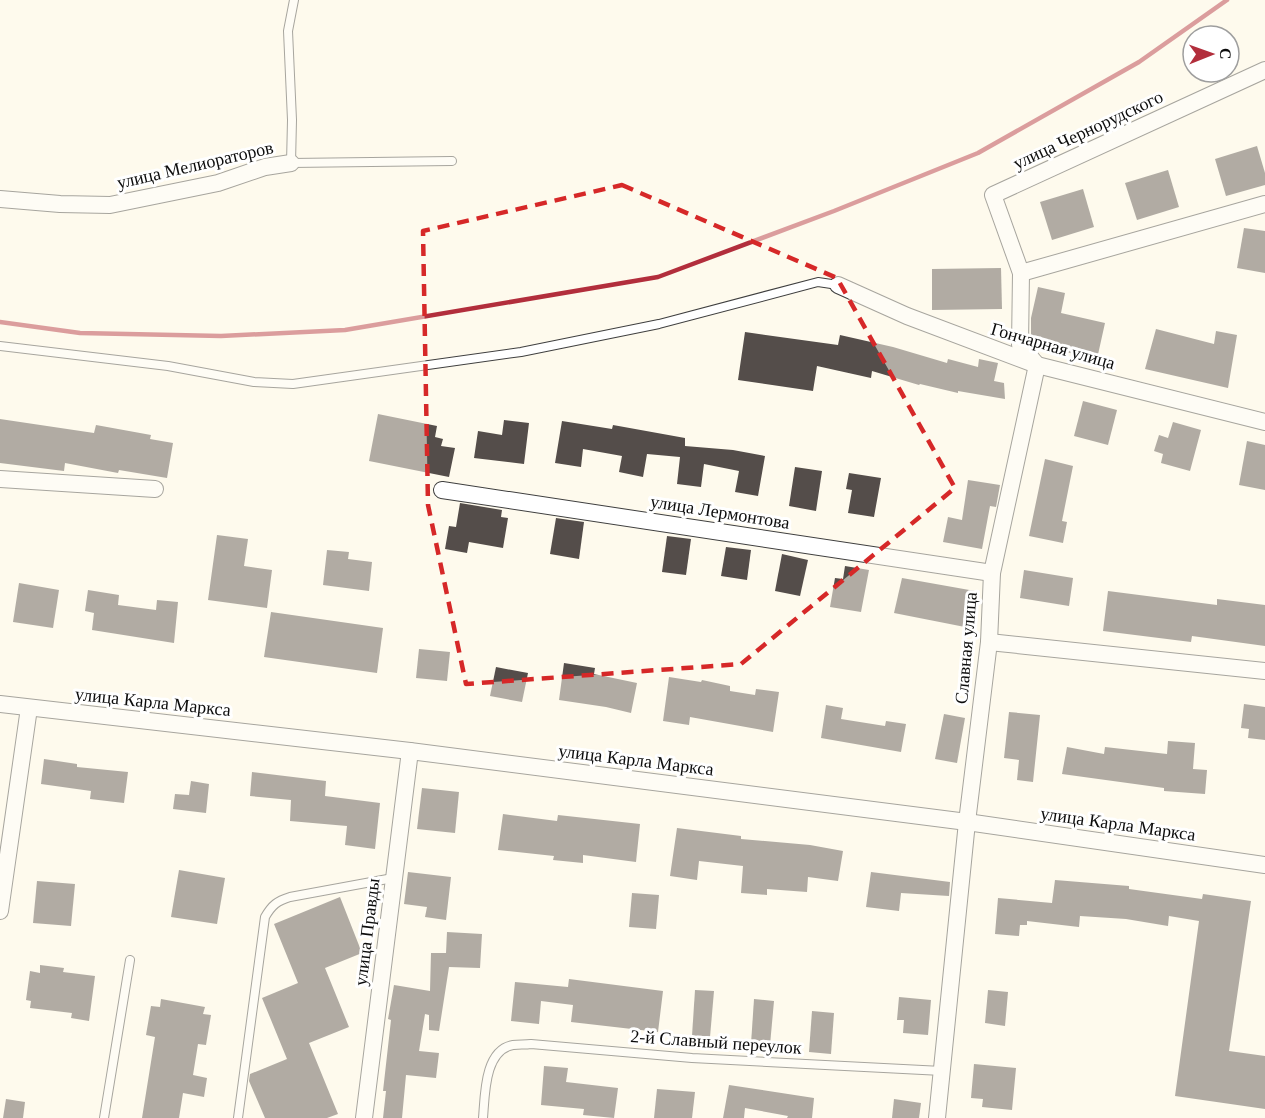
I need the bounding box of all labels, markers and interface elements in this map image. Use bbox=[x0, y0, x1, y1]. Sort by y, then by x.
north arrow bbox=[1181, 24, 1241, 84]
text: С bbox=[1217, 48, 1234, 60]
street label: улица Чернорудского bbox=[1010, 87, 1166, 173]
street label: улица Мелиораторов bbox=[115, 137, 275, 193]
street label: Гончарная улица bbox=[989, 319, 1117, 373]
street label: улица Лермонтова bbox=[649, 491, 791, 533]
street label: Славная улица bbox=[951, 591, 981, 705]
street label: улица Карла Маркса bbox=[74, 684, 232, 720]
street label: улица Карла Маркса bbox=[557, 741, 715, 779]
street label: улица Карла Маркса bbox=[1039, 803, 1197, 845]
street label: улица Правды bbox=[350, 877, 384, 987]
street label: 2-й Славный переулок bbox=[630, 1026, 803, 1058]

